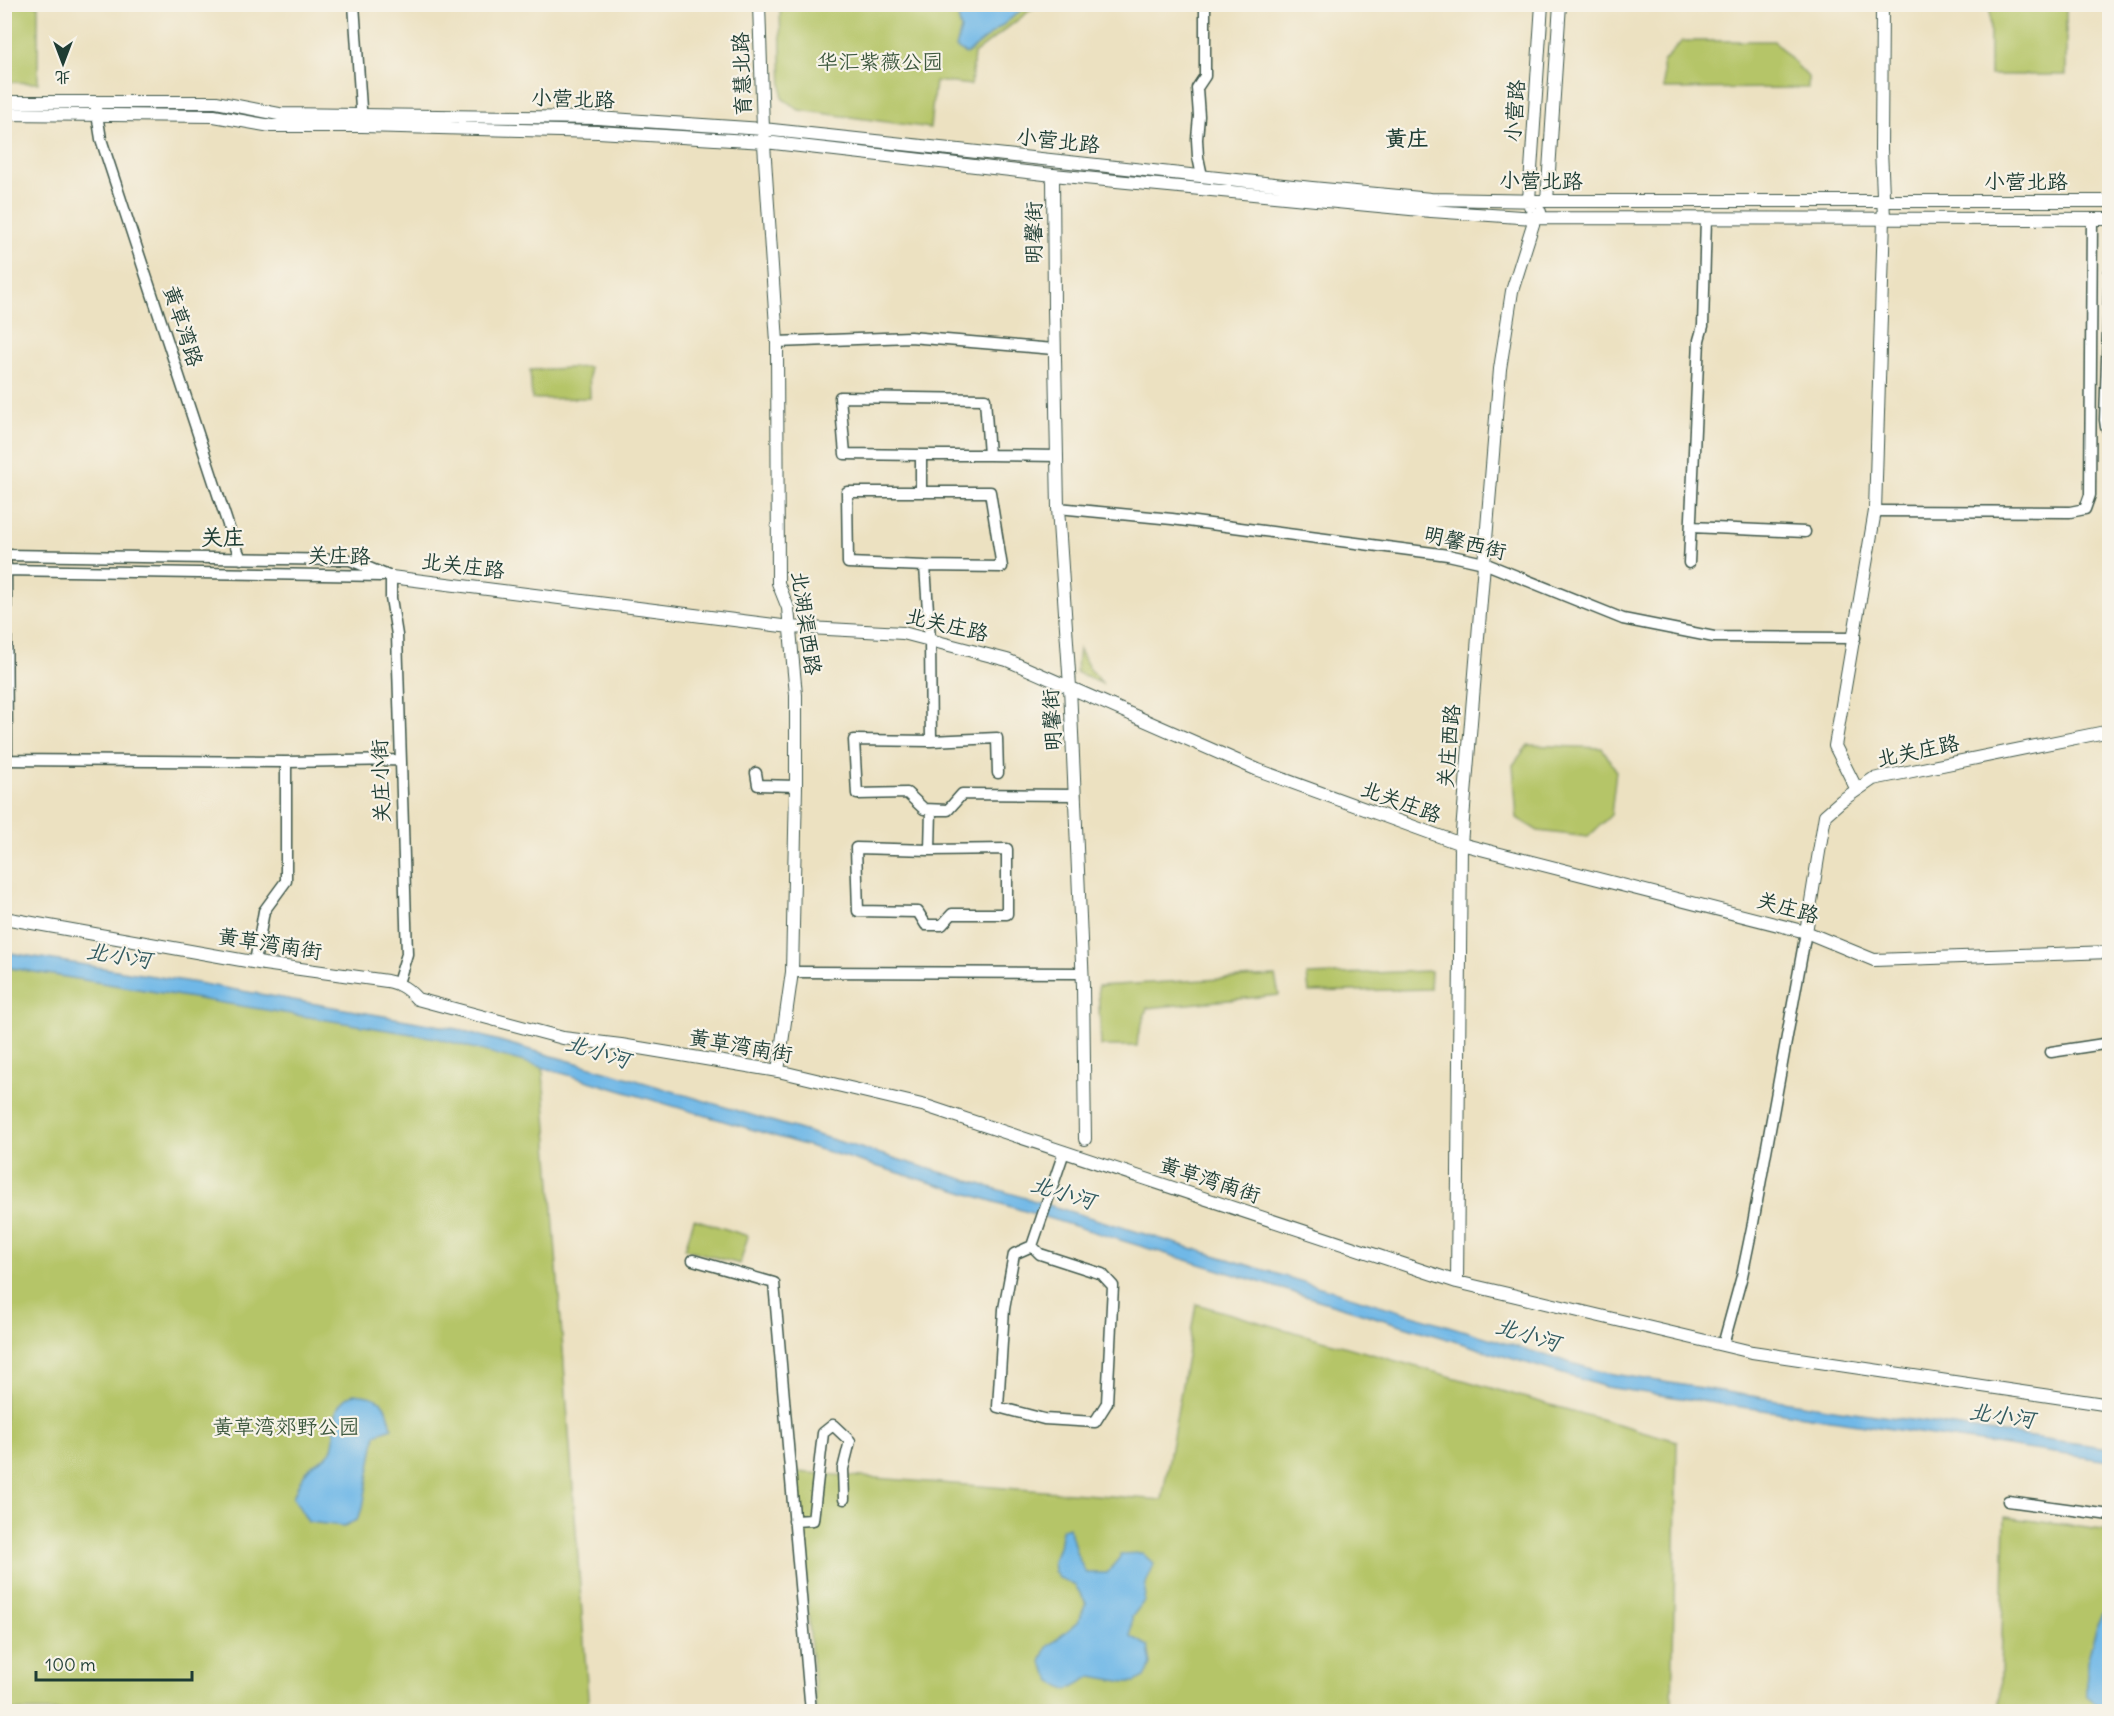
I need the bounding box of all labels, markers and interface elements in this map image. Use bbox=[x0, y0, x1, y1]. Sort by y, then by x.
street label: 育慧北路 bbox=[727, 32, 756, 116]
north arrow bbox=[33, 33, 93, 93]
park label: 华汇紫薇公园 bbox=[817, 48, 943, 75]
text: 北 bbox=[55, 68, 71, 88]
street label: 小营路 bbox=[1499, 79, 1530, 143]
street label: 小营北路 bbox=[531, 84, 615, 113]
street label: 小营北路 bbox=[1015, 123, 1101, 158]
district label: 黄庄 bbox=[1385, 124, 1429, 152]
street label: 小营北路 bbox=[1499, 166, 1583, 195]
street label: 小营北路 bbox=[1984, 168, 2068, 195]
street label: 明馨街 bbox=[1020, 202, 1047, 265]
street label: 黄草湾路 bbox=[158, 282, 209, 370]
street label: 明馨西街 bbox=[1421, 520, 1509, 565]
district label: 关庄 bbox=[201, 523, 245, 551]
street label: 关庄路 bbox=[307, 541, 371, 570]
street label: 北关庄路 bbox=[420, 547, 506, 584]
street label: 北湖渠西路 bbox=[786, 569, 827, 677]
street label: 北关庄路 bbox=[903, 602, 991, 647]
street label: 明馨街 bbox=[1036, 688, 1067, 752]
street label: 关庄西路 bbox=[1431, 703, 1466, 789]
street label: 北关庄路 bbox=[1874, 729, 1962, 772]
street label: 关庄小街 bbox=[366, 739, 395, 823]
street label: 北关庄路 bbox=[1357, 774, 1445, 829]
street label: 关庄路 bbox=[1754, 886, 1822, 929]
street label: 黄草湾南街 bbox=[216, 922, 324, 965]
water label: 北小河 bbox=[84, 936, 157, 974]
street label: 黄草湾南街 bbox=[687, 1023, 795, 1068]
water label: 北小河 bbox=[562, 1028, 637, 1075]
street label: 黄草湾南街 bbox=[1156, 1150, 1264, 1209]
water label: 北小河 bbox=[1027, 1169, 1102, 1216]
water label: 北小河 bbox=[1492, 1311, 1567, 1358]
water label: 北小河 bbox=[1967, 1397, 2040, 1434]
park label: 黄草湾郊野公园 bbox=[213, 1413, 360, 1440]
scale bar bbox=[36, 1644, 192, 1682]
text: 100 m bbox=[45, 1653, 96, 1676]

